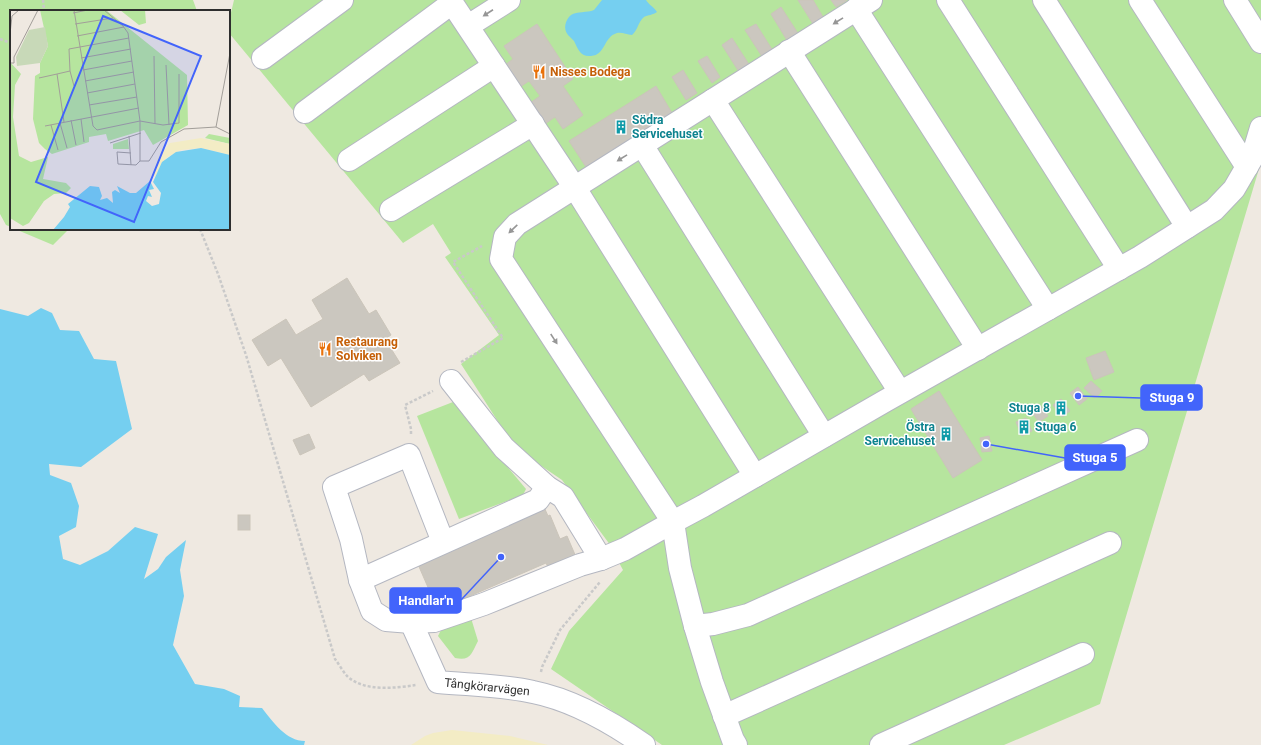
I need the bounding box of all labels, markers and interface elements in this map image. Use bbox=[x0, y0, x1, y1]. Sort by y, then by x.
one-way arrow bbox=[483, 9, 494, 17]
inset map bbox=[10, 10, 230, 230]
one-way arrow bbox=[832, 17, 844, 24]
restaurant icon: Nisses Bodega bbox=[531, 64, 547, 80]
place label: Nisses Bodega bbox=[550, 65, 631, 79]
place label: Södra Servicehuset bbox=[632, 113, 703, 141]
building icon: Södra Servicehuset bbox=[613, 119, 629, 135]
one-way arrow bbox=[617, 154, 627, 162]
one-way arrow bbox=[508, 224, 518, 234]
one-way arrow bbox=[550, 334, 558, 344]
place label: Restaurang Solviken bbox=[336, 335, 398, 363]
restaurant icon: Restaurang Solviken bbox=[317, 341, 333, 357]
callout: Stuga 9 bbox=[1141, 385, 1202, 410]
text: Stuga 9 bbox=[1150, 390, 1194, 405]
building icon: Stuga 8 bbox=[1053, 400, 1069, 416]
place label: Stuga 8 bbox=[1009, 401, 1050, 415]
place label: Östra Servicehuset bbox=[865, 419, 936, 448]
building icon: Stuga 6 bbox=[1016, 419, 1032, 435]
place label: Stuga 6 bbox=[1035, 420, 1076, 434]
building icon: Östra Servicehuset bbox=[938, 426, 954, 442]
callout: Stuga 5 bbox=[1065, 445, 1125, 470]
text: Stuga 5 bbox=[1073, 450, 1117, 465]
callout: Handlar'n bbox=[390, 588, 461, 613]
text: Handlar'n bbox=[398, 593, 454, 608]
street label: Tångkörarvägen bbox=[444, 676, 530, 698]

